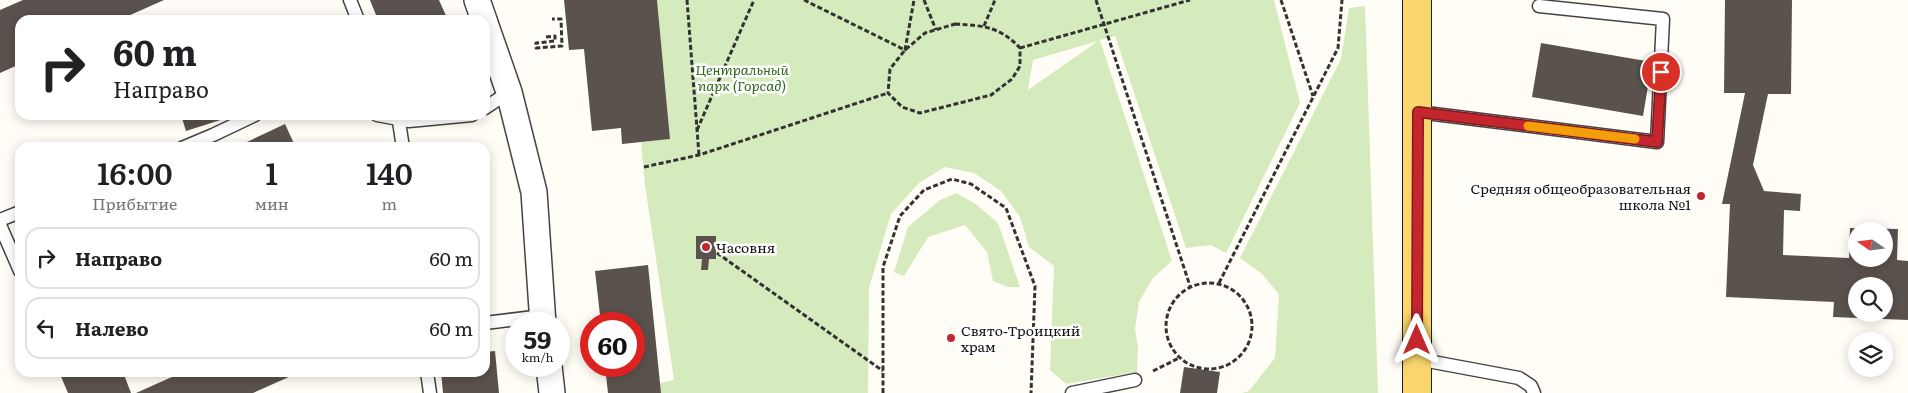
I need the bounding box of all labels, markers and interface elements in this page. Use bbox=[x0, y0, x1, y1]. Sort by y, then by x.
text: 60 m bbox=[113, 25, 197, 77]
icon: right bbox=[30, 35, 95, 100]
pin bbox=[1640, 51, 1682, 93]
icon: arrive bbox=[1647, 58, 1675, 86]
park label: Центральный парк (Горсад) bbox=[695, 59, 789, 95]
text: Направо bbox=[113, 72, 209, 105]
text: 16:00 bbox=[97, 150, 172, 194]
text: 1 bbox=[266, 150, 278, 194]
text: 140 bbox=[366, 150, 413, 194]
place label: Средняя общеобразовательная школа №1 bbox=[1471, 178, 1691, 214]
marker: Средняя общеобразовательная школа №1 bbox=[1695, 190, 1707, 202]
text: Прибытие bbox=[92, 191, 177, 215]
text: мин bbox=[255, 191, 289, 215]
text: m bbox=[382, 191, 397, 215]
north arrow bbox=[1848, 222, 1892, 268]
map controls bbox=[1848, 222, 1893, 377]
place label: Часовня bbox=[716, 237, 775, 257]
marker: Часовня bbox=[700, 241, 712, 253]
icon: right bbox=[32, 244, 60, 272]
text: Направо bbox=[75, 244, 162, 272]
text: 60 m bbox=[430, 244, 473, 272]
button: search bbox=[1848, 277, 1893, 322]
speed limit sign: 60 bbox=[580, 312, 645, 377]
position arrow bbox=[1390, 313, 1442, 365]
icon: left bbox=[32, 314, 60, 342]
text: Налево bbox=[75, 314, 149, 342]
text: 60 m bbox=[430, 314, 473, 342]
text: 59 bbox=[524, 320, 551, 357]
place label: Свято-Троицкий храм bbox=[961, 320, 1080, 356]
marker: Свято-Троицкий храм bbox=[945, 332, 957, 344]
button: layers bbox=[1848, 332, 1893, 377]
text: km/h bbox=[522, 348, 553, 366]

